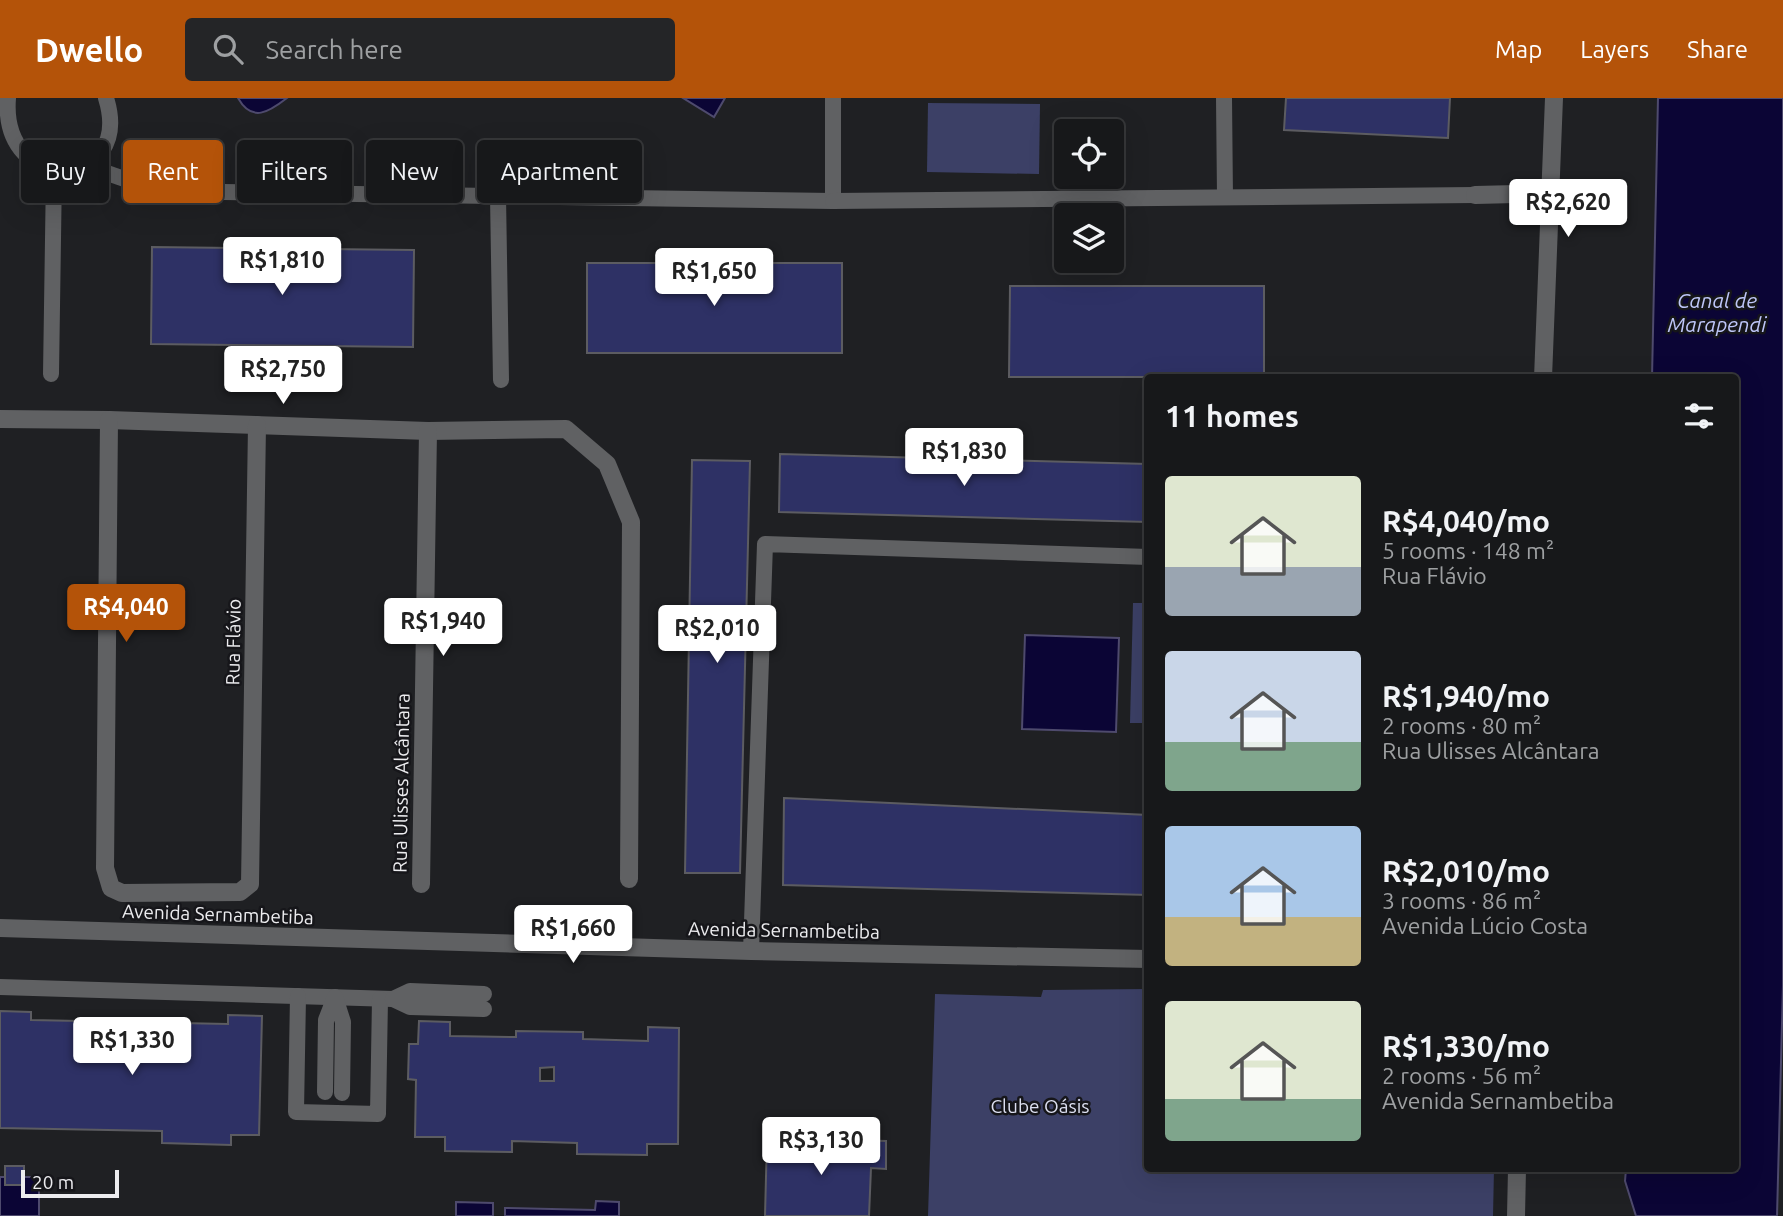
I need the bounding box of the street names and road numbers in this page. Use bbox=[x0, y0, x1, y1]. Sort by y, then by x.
street label: Rua Flávio bbox=[221, 599, 245, 685]
street label: Rua Ulisses Alcântara bbox=[388, 693, 414, 873]
street label: Avenida Sernambetiba bbox=[122, 900, 314, 928]
street label: Avenida Sernambetiba bbox=[688, 917, 880, 943]

